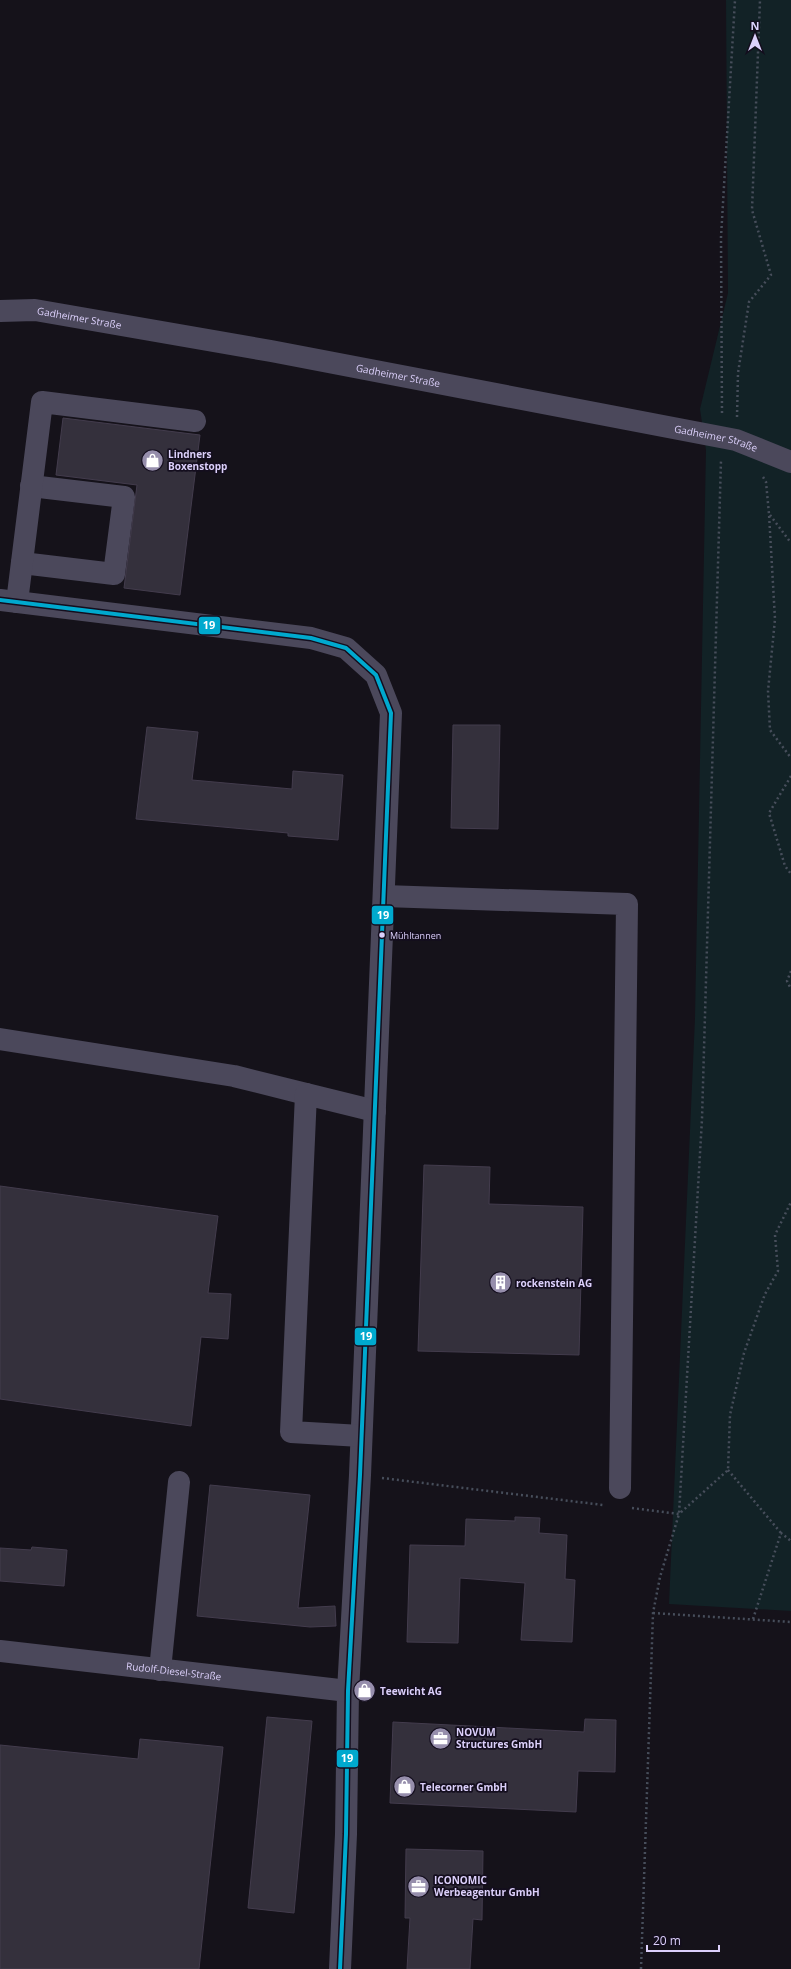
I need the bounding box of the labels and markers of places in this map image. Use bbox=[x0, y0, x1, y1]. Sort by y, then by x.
shop icon: Lindners Boxenstopp bbox=[139, 447, 165, 473]
place label: Lindners Boxenstopp bbox=[168, 447, 227, 473]
place label: Mühltannen bbox=[390, 929, 441, 942]
marker: Mühltannen bbox=[377, 930, 387, 940]
building icon: rockenstein AG bbox=[487, 1270, 513, 1296]
place label: rockenstein AG bbox=[516, 1276, 592, 1290]
shop icon: Teewicht AG bbox=[352, 1678, 378, 1704]
place label: Teewicht AG bbox=[380, 1684, 442, 1698]
office icon: NOVUM Structures GmbH bbox=[427, 1725, 453, 1751]
place label: NOVUM Structures GmbH bbox=[456, 1725, 542, 1751]
shop icon: Telecorner GmbH bbox=[391, 1774, 417, 1800]
place label: Telecorner GmbH bbox=[420, 1780, 507, 1794]
office icon: ICONOMIC Werbeagentur GmbH bbox=[406, 1873, 432, 1899]
place label: ICONOMIC Werbeagentur GmbH bbox=[434, 1873, 540, 1899]

